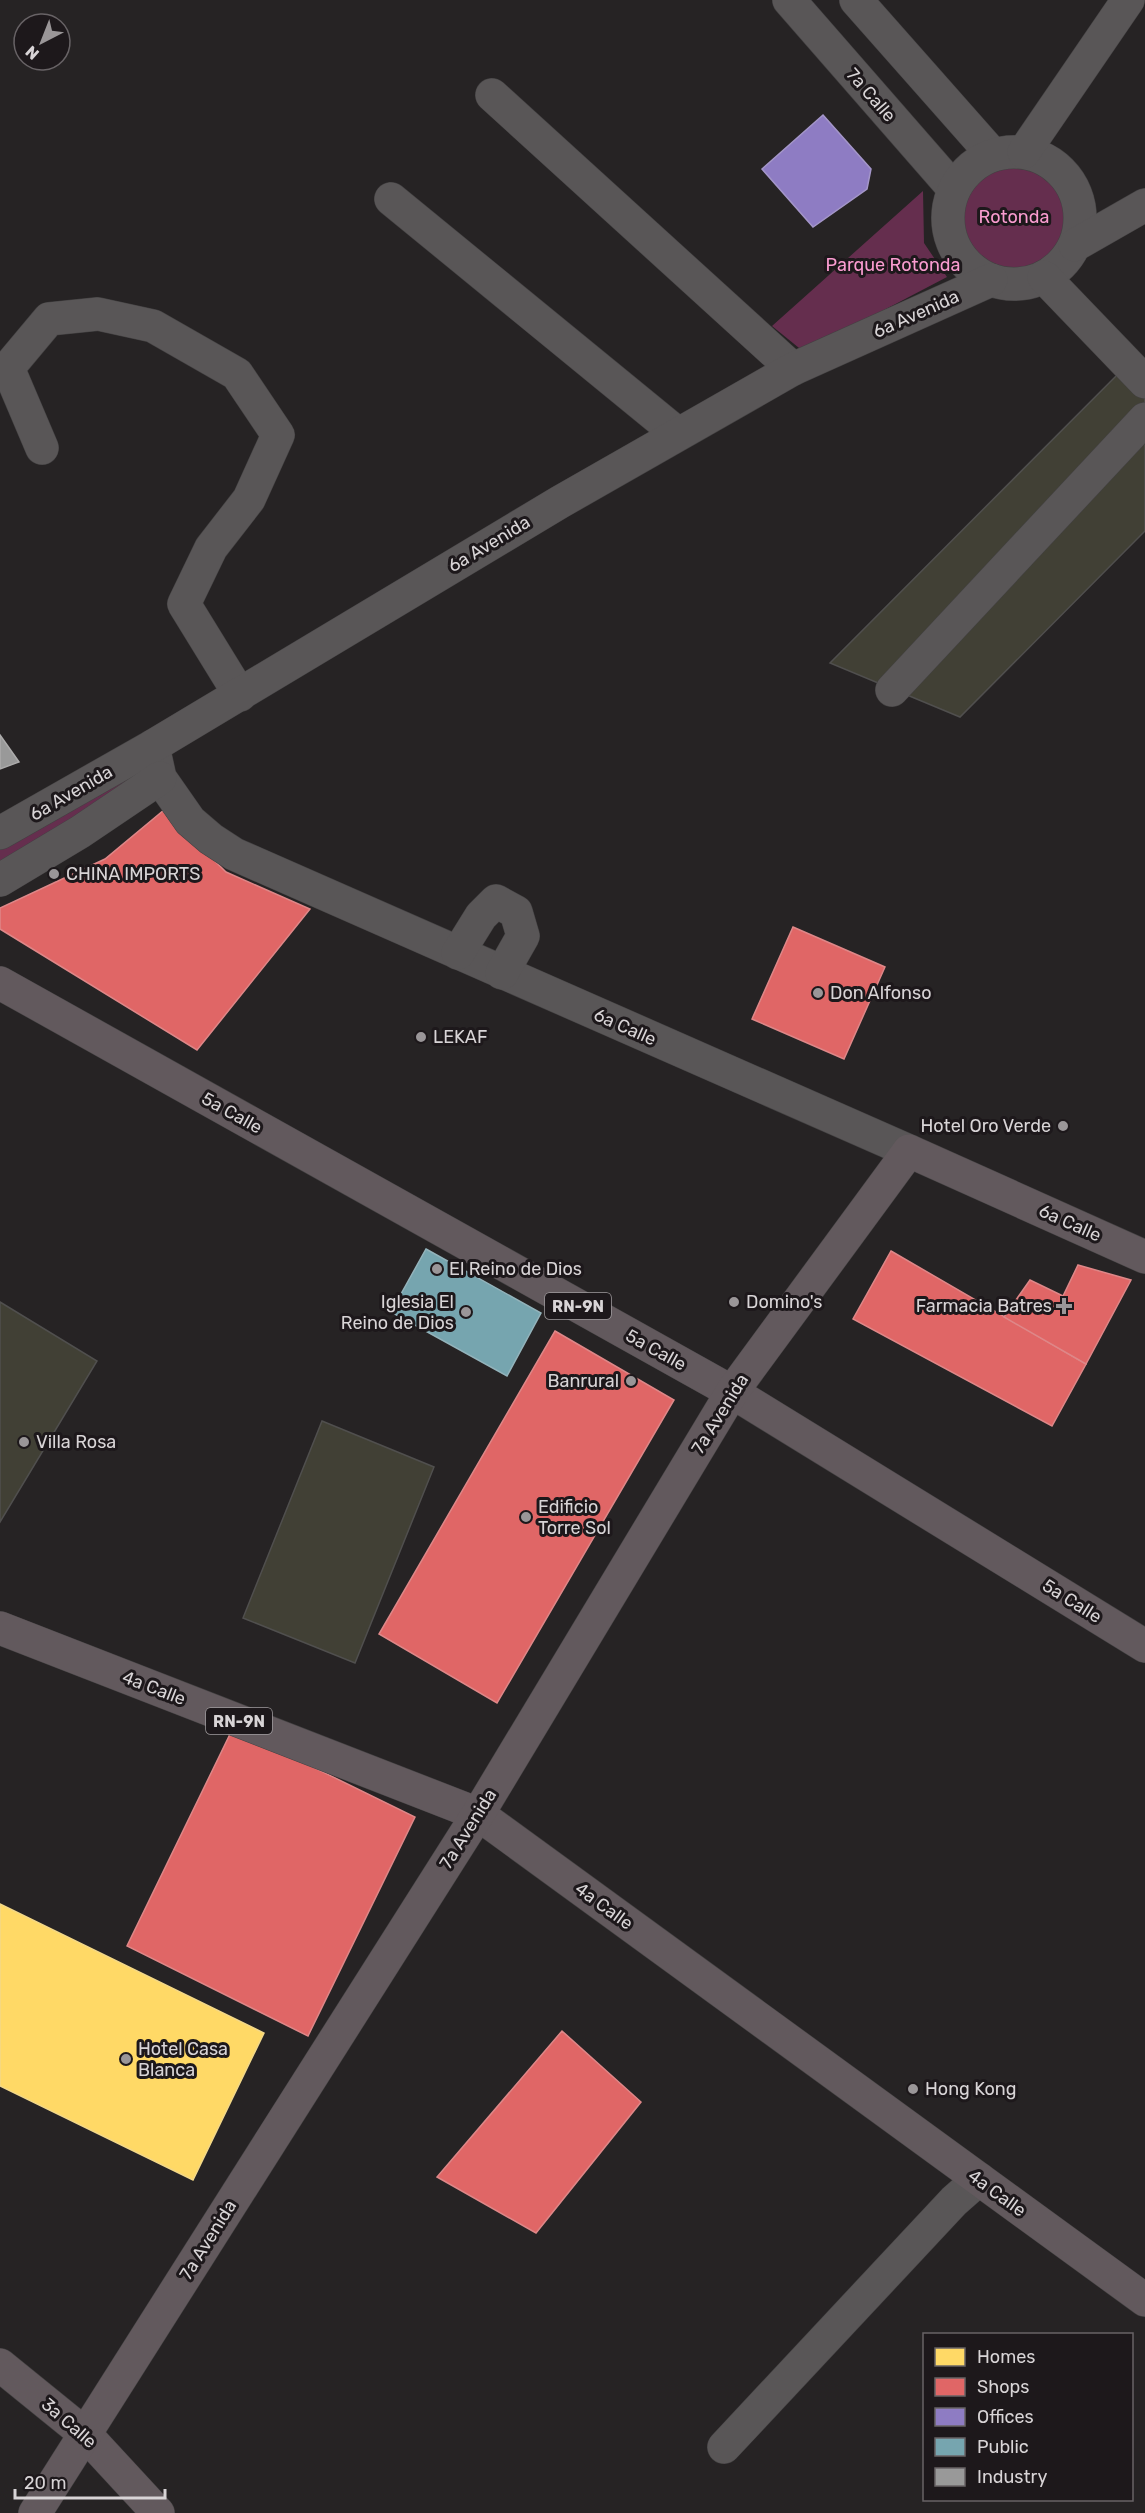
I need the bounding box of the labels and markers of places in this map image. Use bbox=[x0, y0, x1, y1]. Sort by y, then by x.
place label: CHINA IMPORTS bbox=[66, 863, 200, 885]
marker: CHINA IMPORTS bbox=[47, 867, 61, 881]
place label: Don Alfonso bbox=[830, 982, 932, 1004]
marker: Don Alfonso bbox=[811, 986, 825, 1000]
place label: LEKAF bbox=[433, 1026, 487, 1048]
marker: LEKAF bbox=[414, 1030, 428, 1044]
place label: Hotel Oro Verde bbox=[921, 1115, 1051, 1137]
marker: Hotel Oro Verde bbox=[1056, 1119, 1070, 1133]
place label: El Reino de Dios bbox=[449, 1258, 582, 1280]
marker: El Reino de Dios bbox=[430, 1262, 444, 1276]
place label: Iglesia El Reino de Dios bbox=[341, 1291, 454, 1334]
place label: Domino's bbox=[746, 1291, 823, 1313]
marker: Domino's bbox=[727, 1295, 741, 1309]
place label: Farmacia Batres bbox=[916, 1295, 1052, 1317]
marker: Farmacia Batres bbox=[1057, 1299, 1071, 1313]
marker: Iglesia El Reino de Dios bbox=[459, 1305, 473, 1319]
place label: Banrural bbox=[547, 1370, 619, 1392]
marker: Banrural bbox=[624, 1374, 638, 1388]
place label: Villa Rosa bbox=[36, 1431, 116, 1453]
marker: Villa Rosa bbox=[17, 1435, 31, 1449]
place label: Edificio Torre Sol bbox=[538, 1496, 611, 1539]
marker: Edificio Torre Sol bbox=[519, 1510, 533, 1524]
place label: Hotel Casa Blanca bbox=[138, 2038, 228, 2081]
marker: Hotel Casa Blanca bbox=[119, 2052, 133, 2066]
place label: Hong Kong bbox=[925, 2078, 1017, 2100]
marker: Hong Kong bbox=[906, 2082, 920, 2096]

